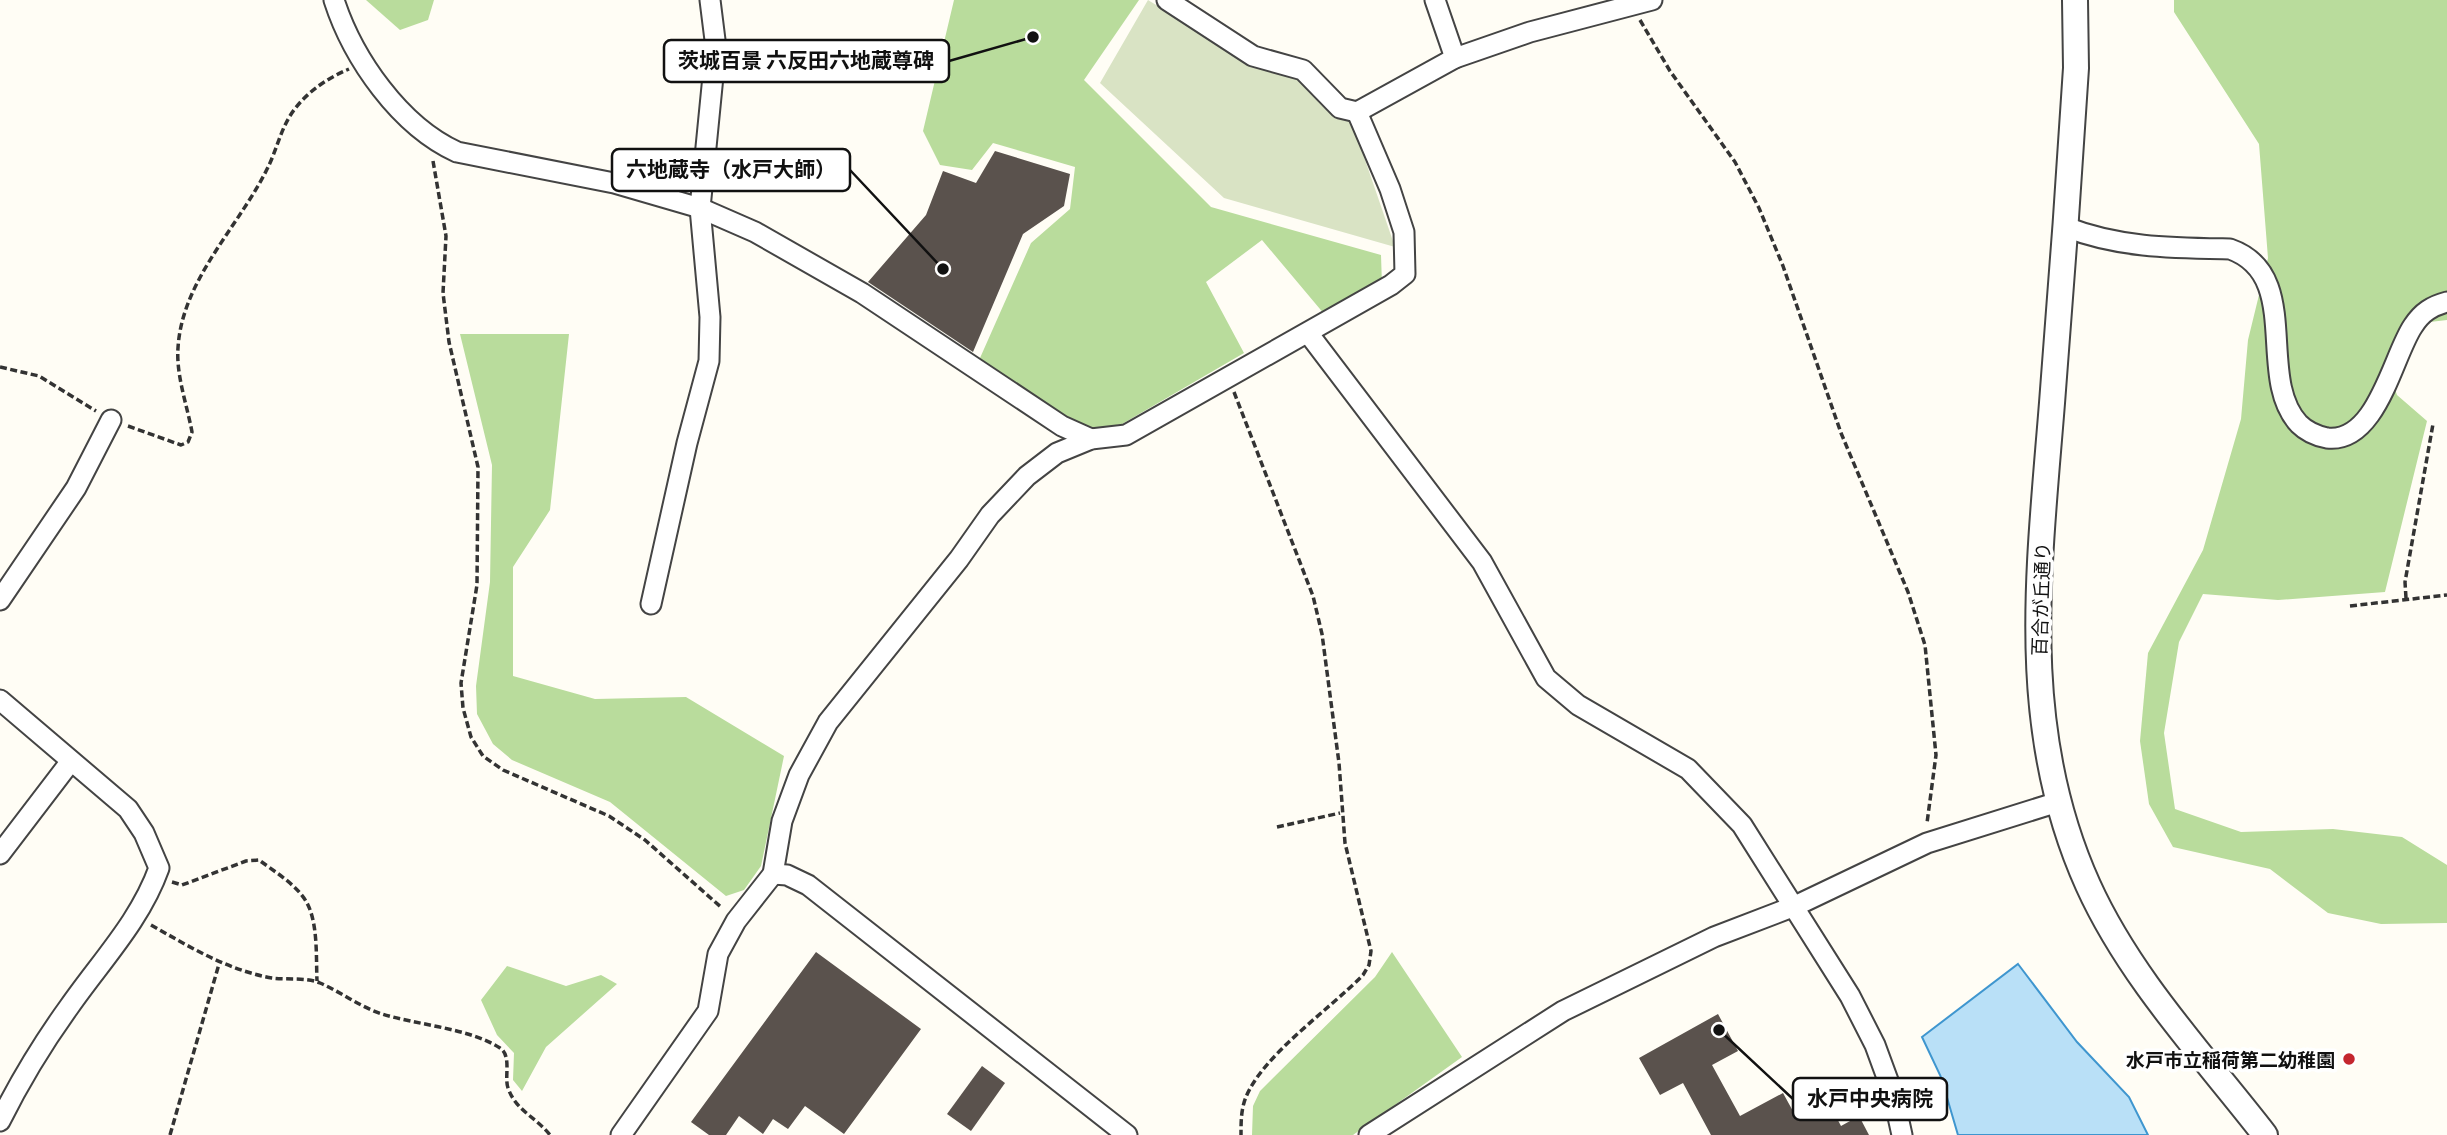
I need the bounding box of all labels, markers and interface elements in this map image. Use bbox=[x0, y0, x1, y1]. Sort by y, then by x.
callout: 茨城百景 六反田六地蔵尊碑 bbox=[664, 40, 949, 82]
text: 茨城百景 六反田六地蔵尊碑 bbox=[678, 43, 934, 74]
callout: 六地蔵寺（水戸大師） bbox=[612, 149, 850, 191]
text: 六地蔵寺（水戸大師） bbox=[626, 152, 836, 183]
street label: 百合が丘通り bbox=[2024, 542, 2056, 656]
place label: 水戸市立稲荷第二幼稚園 bbox=[2126, 1045, 2335, 1073]
marker: 水戸市立稲荷第二幼稚園 bbox=[2341, 1051, 2357, 1067]
callout: 水戸中央病院 bbox=[1793, 1078, 1947, 1120]
text: 水戸中央病院 bbox=[1807, 1081, 1933, 1112]

